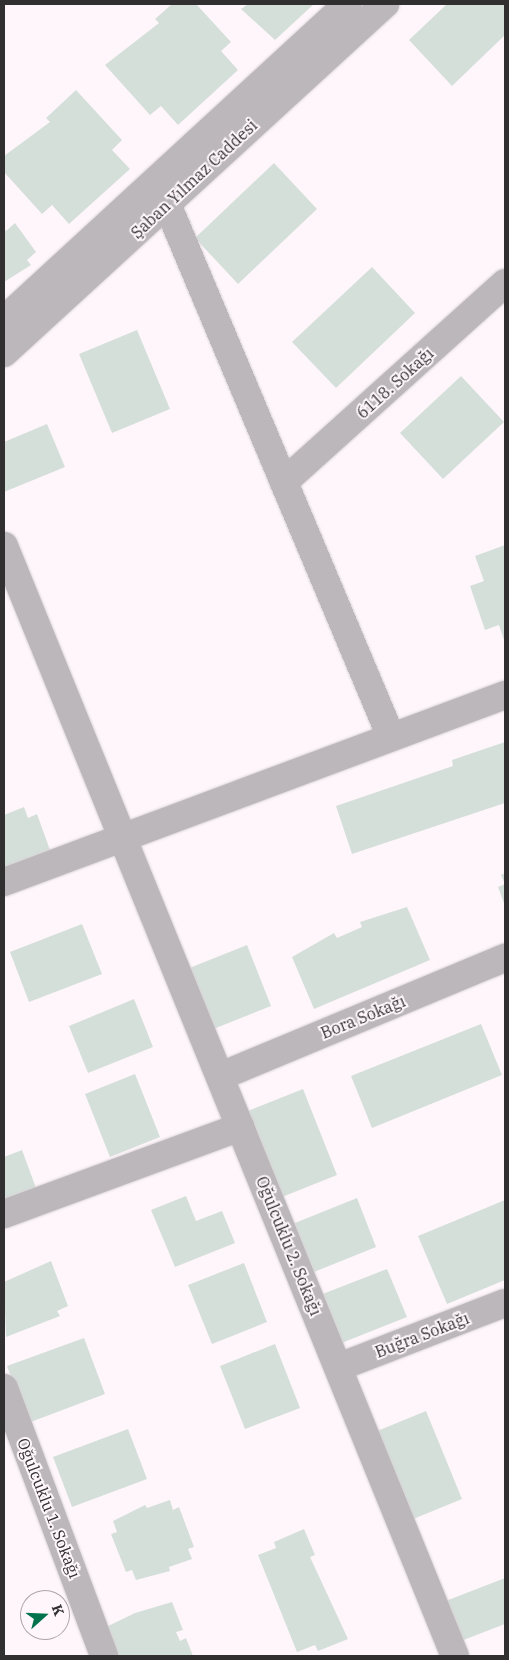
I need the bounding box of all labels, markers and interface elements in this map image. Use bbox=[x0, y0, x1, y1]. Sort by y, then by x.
street label: Şaban Yılmaz Caddesi bbox=[127, 116, 261, 242]
street label: 6118. Sokağı bbox=[353, 344, 437, 422]
street label: Bora Sokağı bbox=[318, 991, 408, 1043]
street label: Oğulcuklu 2. Sokağı bbox=[252, 1173, 326, 1319]
street label: Buğra Sokağı bbox=[372, 1308, 472, 1362]
street label: Oğulcuklu 1. Sokağı bbox=[13, 1435, 85, 1581]
north arrow bbox=[20, 1590, 70, 1640]
text: K bbox=[48, 1602, 68, 1618]

